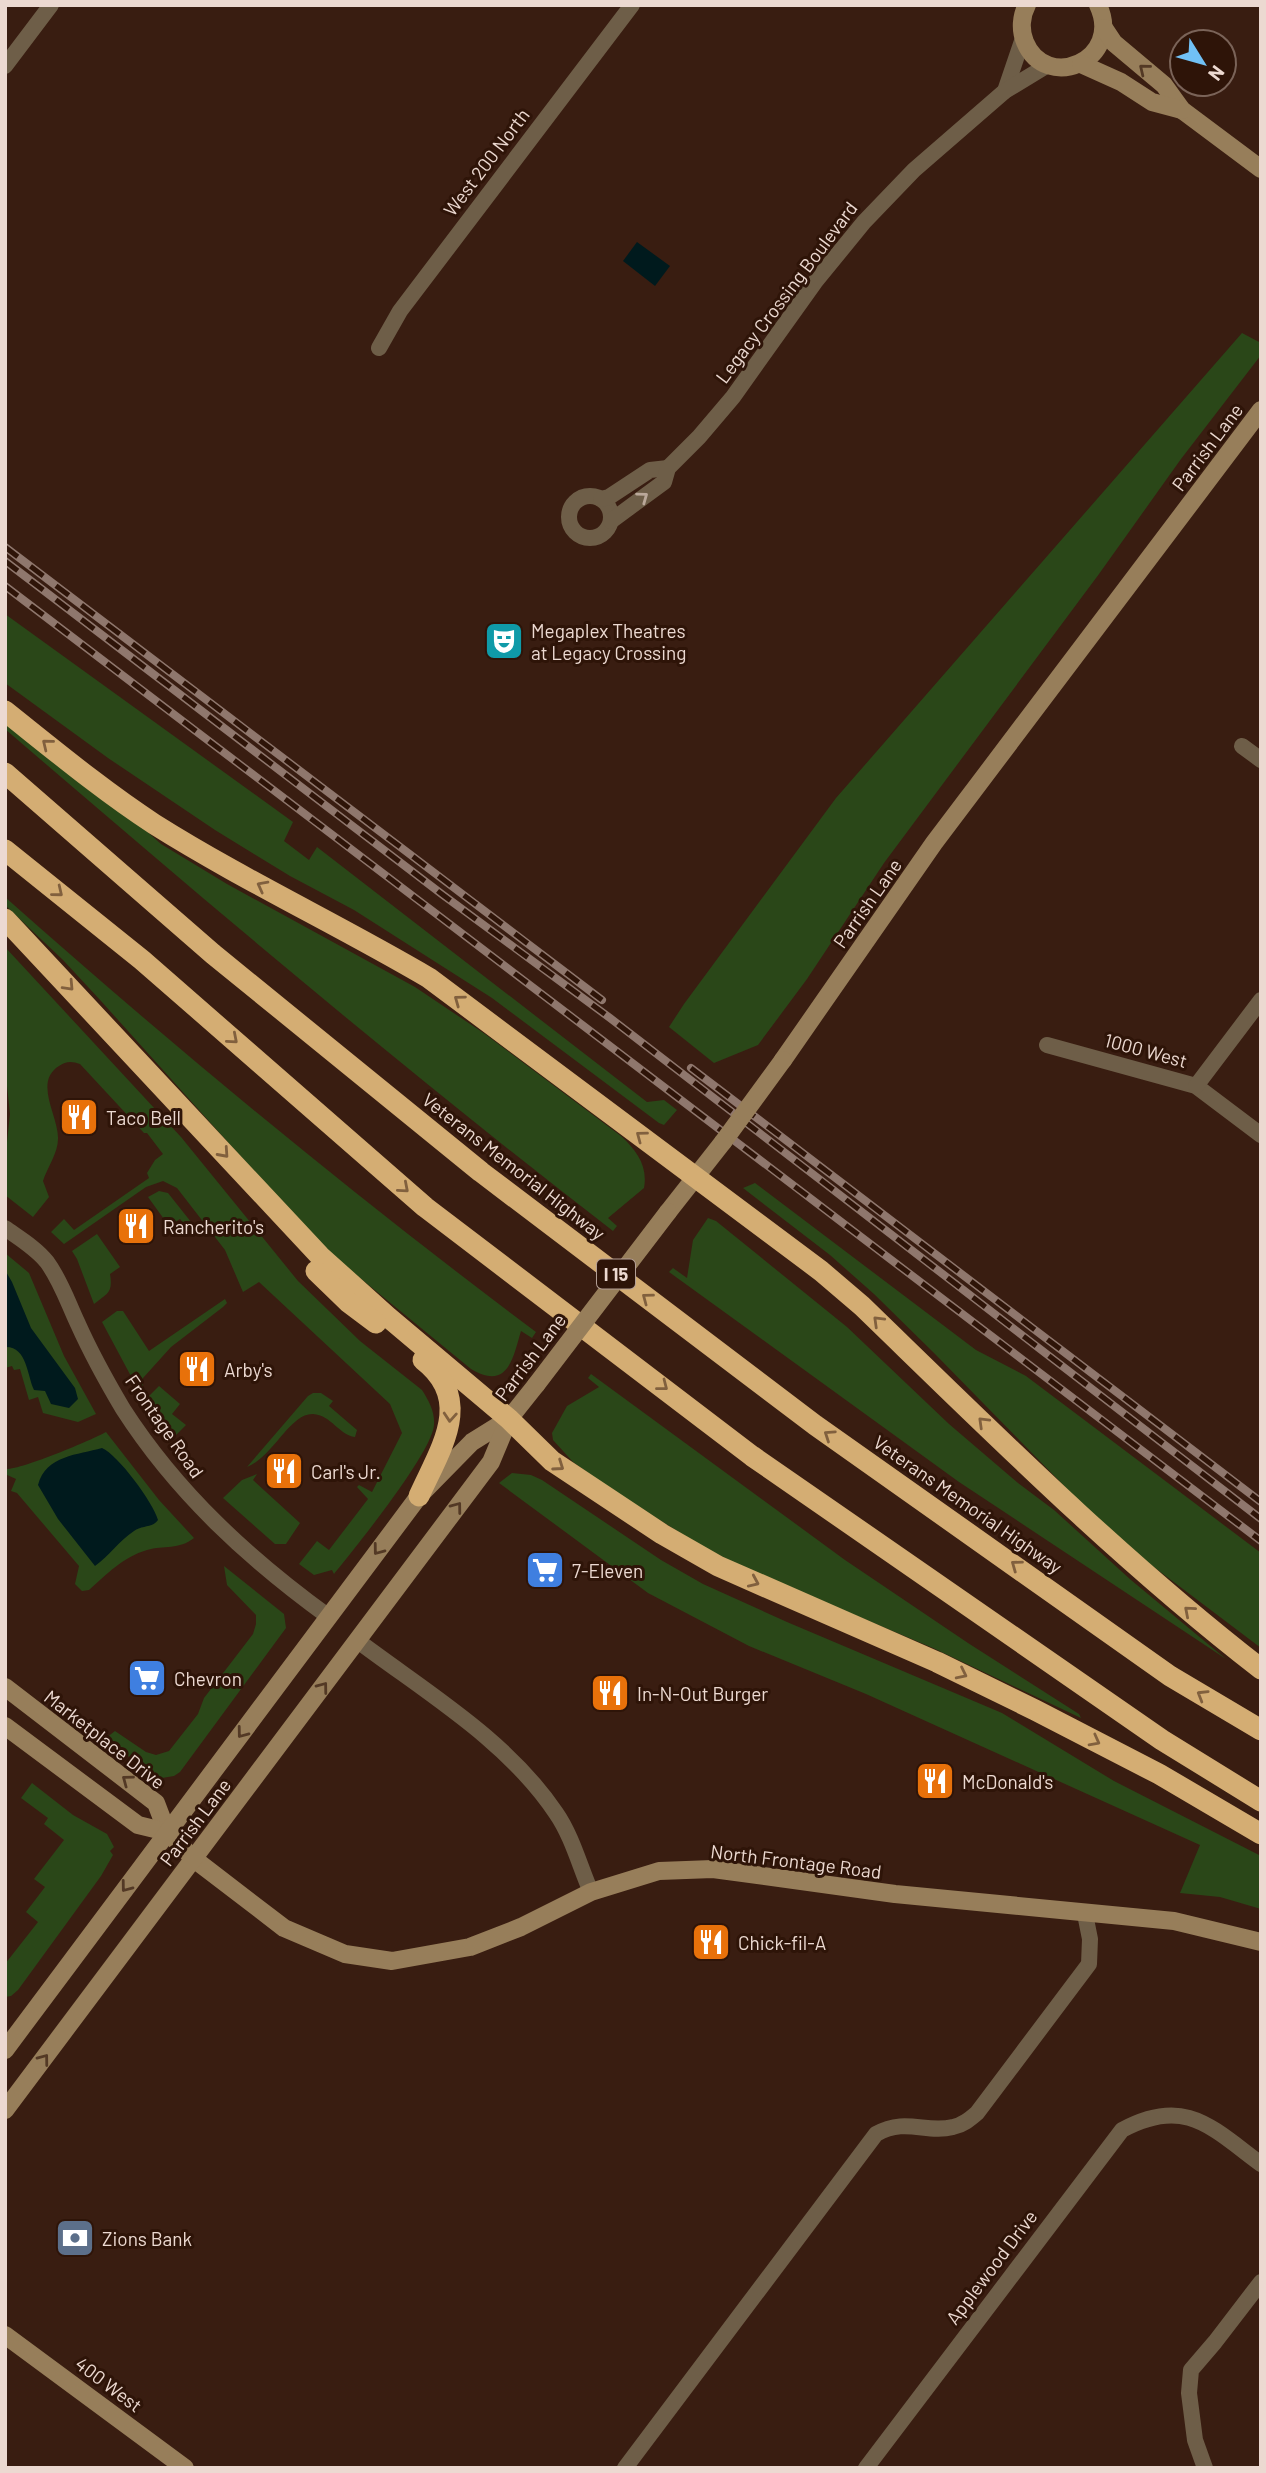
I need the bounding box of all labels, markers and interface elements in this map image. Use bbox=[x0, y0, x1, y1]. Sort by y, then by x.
north arrow bbox=[1168, 28, 1238, 98]
text: N bbox=[1204, 62, 1230, 86]
one-way arrow bbox=[1139, 64, 1151, 77]
street label: West 200 North bbox=[438, 104, 534, 220]
street label: Legacy Crossing Boulevard bbox=[710, 197, 862, 387]
street label: Parrish Lane bbox=[1167, 399, 1247, 495]
one-way arrow bbox=[635, 493, 648, 505]
place label: Megaplex Theatres at Legacy Crossing bbox=[531, 619, 686, 664]
theatre icon: Megaplex Theatres at Legacy Crossing bbox=[483, 620, 525, 662]
one-way arrow bbox=[42, 740, 54, 753]
street label: Parrish Lane bbox=[828, 854, 906, 952]
one-way arrow bbox=[257, 881, 269, 894]
one-way arrow bbox=[51, 884, 63, 897]
one-way arrow bbox=[61, 978, 74, 991]
one-way arrow bbox=[454, 995, 467, 1008]
street label: 1000 West bbox=[1102, 1028, 1190, 1072]
one-way arrow bbox=[224, 1031, 237, 1043]
street label: Veterans Memorial Highway bbox=[418, 1088, 610, 1245]
restaurant icon: Taco Bell bbox=[58, 1096, 100, 1138]
place label: Taco Bell bbox=[106, 1106, 181, 1129]
one-way arrow bbox=[637, 1131, 649, 1144]
one-way arrow bbox=[215, 1145, 228, 1158]
one-way arrow bbox=[396, 1180, 409, 1192]
restaurant icon: Rancherito's bbox=[115, 1205, 157, 1247]
place label: Rancherito's bbox=[163, 1215, 264, 1238]
road number: I 15 bbox=[597, 1260, 635, 1288]
one-way arrow bbox=[643, 1294, 655, 1306]
street label: Parrish Lane bbox=[490, 1309, 570, 1405]
one-way arrow bbox=[874, 1317, 887, 1330]
restaurant icon: Arby's bbox=[176, 1348, 218, 1390]
place label: Arby's bbox=[224, 1358, 273, 1381]
street label: Frontage Road bbox=[121, 1370, 209, 1482]
one-way arrow bbox=[655, 1377, 667, 1390]
one-way arrow bbox=[443, 1411, 458, 1422]
one-way arrow bbox=[978, 1417, 991, 1430]
street label: Veterans Memorial Highway bbox=[869, 1430, 1067, 1578]
one-way arrow bbox=[824, 1431, 837, 1443]
restaurant icon: Carl's Jr. bbox=[263, 1450, 305, 1492]
one-way arrow bbox=[551, 1458, 564, 1470]
place label: Carl's Jr. bbox=[311, 1460, 381, 1483]
one-way arrow bbox=[449, 1502, 462, 1515]
one-way arrow bbox=[374, 1543, 387, 1555]
supermarket icon: 7-Eleven bbox=[524, 1549, 566, 1591]
place label: 7-Eleven bbox=[572, 1559, 643, 1582]
one-way arrow bbox=[1011, 1561, 1024, 1573]
one-way arrow bbox=[748, 1573, 760, 1587]
one-way arrow bbox=[1184, 1607, 1197, 1619]
supermarket icon: Chevron bbox=[126, 1657, 168, 1699]
one-way arrow bbox=[955, 1665, 967, 1679]
place label: Chevron bbox=[174, 1667, 242, 1690]
restaurant icon: In-N-Out Burger bbox=[589, 1672, 631, 1714]
one-way arrow bbox=[315, 1682, 328, 1695]
place label: In-N-Out Burger bbox=[637, 1682, 768, 1705]
street label: Marketplace Drive bbox=[40, 1685, 170, 1793]
one-way arrow bbox=[1197, 1690, 1210, 1703]
one-way arrow bbox=[238, 1725, 251, 1737]
one-way arrow bbox=[1088, 1733, 1100, 1746]
restaurant icon: McDonald's bbox=[914, 1760, 956, 1802]
place label: McDonald's bbox=[962, 1770, 1053, 1793]
street label: Parrish Lane bbox=[155, 1774, 235, 1870]
one-way arrow bbox=[122, 1776, 134, 1788]
street label: North Frontage Road bbox=[709, 1839, 883, 1883]
one-way arrow bbox=[122, 1880, 135, 1892]
restaurant icon: Chick-fil-A bbox=[690, 1921, 732, 1963]
place label: Chick-fil-A bbox=[738, 1931, 826, 1954]
one-way arrow bbox=[35, 2054, 48, 2066]
street label: Applewood Drive bbox=[940, 2205, 1042, 2329]
bank icon: Zions Bank bbox=[54, 2217, 96, 2259]
place label: Zions Bank bbox=[102, 2227, 192, 2250]
street label: 400 West bbox=[71, 2352, 147, 2416]

